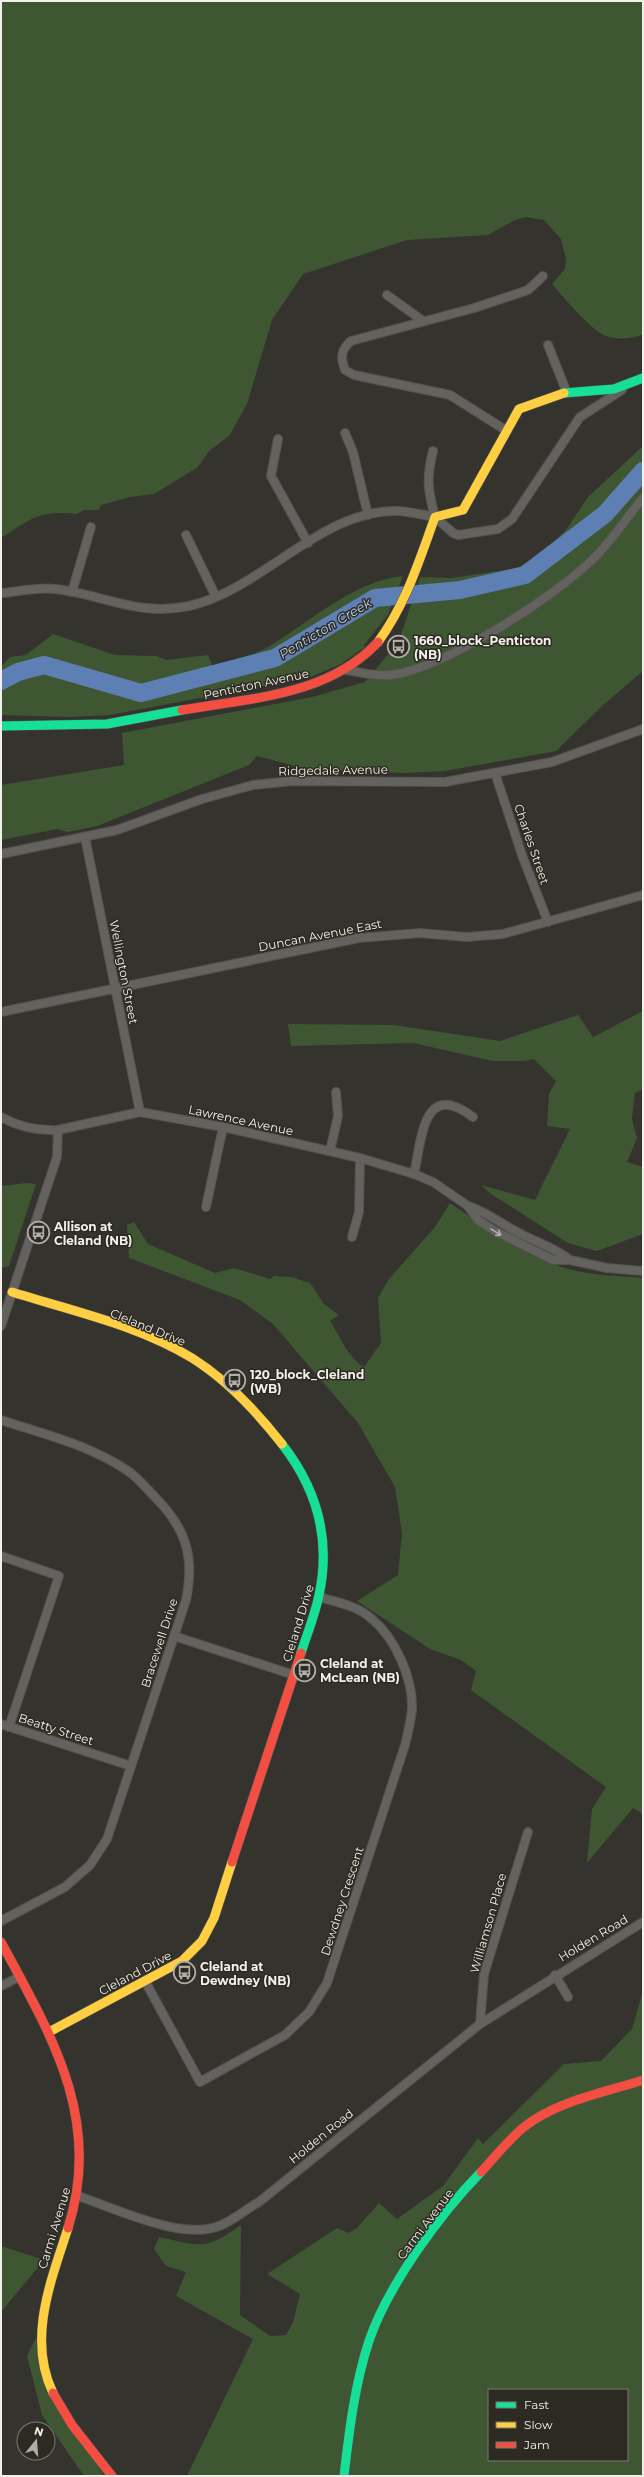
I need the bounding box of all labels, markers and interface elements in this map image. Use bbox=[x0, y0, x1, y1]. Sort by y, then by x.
water label: Penticton Creek bbox=[276, 593, 375, 662]
place label: 1660_block_Penticton (NB) bbox=[414, 633, 551, 662]
bus stop icon: 1660_block_Penticton (NB) bbox=[385, 634, 411, 660]
street label: Penticton Avenue bbox=[202, 665, 310, 703]
street label: Ridgedale Avenue bbox=[278, 762, 388, 778]
street label: Charles Street bbox=[511, 802, 553, 886]
street label: Duncan Avenue East bbox=[257, 916, 383, 954]
street label: Wellington Street bbox=[107, 919, 141, 1025]
street label: Lawrence Avenue bbox=[187, 1102, 295, 1138]
place label: Allison at Cleland (NB) bbox=[53, 1219, 132, 1248]
bus stop icon: Allison at Cleland (NB) bbox=[26, 1220, 52, 1246]
one-way arrow bbox=[490, 1228, 502, 1236]
street label: Cleland Drive bbox=[108, 1305, 188, 1349]
place label: 120_block_Cleland (WB) bbox=[250, 1367, 364, 1396]
bus stop icon: 120_block_Cleland (WB) bbox=[222, 1368, 248, 1394]
street label: Cleland Drive bbox=[279, 1582, 317, 1664]
street label: Bracewell Drive bbox=[138, 1597, 180, 1689]
place label: Cleland at McLean (NB) bbox=[320, 1656, 400, 1685]
bus stop icon: Cleland at McLean (NB) bbox=[292, 1657, 318, 1683]
street label: Beatty Street bbox=[16, 1710, 96, 1748]
street label: Dewdney Crescent bbox=[317, 1845, 367, 1957]
street label: Williamson Place bbox=[467, 1871, 509, 1975]
street label: Holden Road bbox=[555, 1911, 631, 1965]
street label: Cleland Drive bbox=[96, 1948, 174, 1998]
place label: Cleland at Dewdney (NB) bbox=[200, 1959, 291, 1988]
bus stop icon: Cleland at Dewdney (NB) bbox=[172, 1960, 198, 1986]
street label: Holden Road bbox=[286, 2105, 356, 2167]
street label: Carmi Avenue bbox=[34, 2185, 74, 2271]
street label: Carmi Avenue bbox=[394, 2186, 456, 2262]
legend bbox=[488, 2389, 628, 2461]
text: Fast bbox=[524, 2397, 549, 2412]
text: Slow bbox=[524, 2417, 553, 2432]
north arrow bbox=[16, 2421, 56, 2461]
text: N bbox=[33, 2423, 45, 2439]
text: Jam bbox=[523, 2437, 550, 2452]

